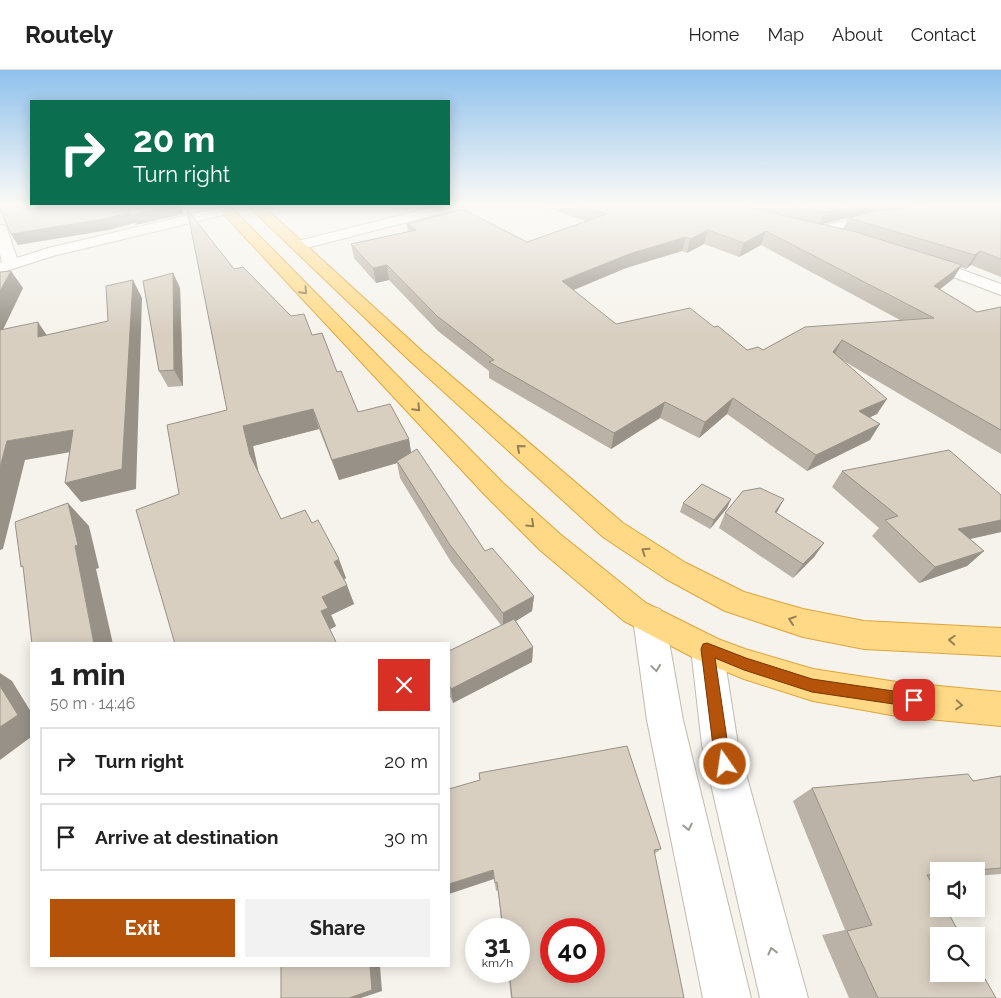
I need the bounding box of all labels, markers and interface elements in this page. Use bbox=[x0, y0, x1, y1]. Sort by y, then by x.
text: Routely bbox=[25, 20, 114, 49]
text: Home bbox=[688, 24, 739, 45]
text: Map bbox=[767, 24, 804, 45]
text: About bbox=[832, 24, 883, 45]
text: Contact bbox=[911, 24, 976, 45]
text: 20 m bbox=[133, 119, 215, 160]
icon: right bbox=[50, 120, 115, 185]
text: Turn right bbox=[133, 161, 230, 187]
one-way arrow bbox=[298, 285, 307, 294]
one-way arrow bbox=[411, 402, 420, 411]
one-way arrow bbox=[517, 445, 526, 454]
one-way arrow bbox=[525, 518, 534, 527]
one-way arrow bbox=[642, 548, 651, 557]
one-way arrow bbox=[788, 615, 796, 625]
one-way arrow bbox=[948, 635, 956, 645]
text: 1 min bbox=[50, 657, 126, 692]
button: close bbox=[378, 659, 430, 711]
one-way arrow bbox=[650, 664, 661, 672]
pin bbox=[893, 679, 935, 721]
icon: arrive bbox=[900, 686, 928, 714]
text: 50 m · 14:46 bbox=[50, 694, 135, 713]
one-way arrow bbox=[956, 699, 964, 710]
position arrow bbox=[698, 737, 750, 789]
icon: right bbox=[52, 747, 80, 775]
text: Turn right bbox=[95, 750, 184, 772]
text: 20 m bbox=[384, 750, 428, 772]
one-way arrow bbox=[683, 822, 693, 831]
icon: arrive bbox=[52, 823, 80, 851]
text: Arrive at destination bbox=[95, 826, 279, 848]
text: 30 m bbox=[384, 826, 428, 848]
map controls bbox=[930, 862, 985, 982]
button: sound bbox=[930, 862, 985, 917]
button: Exit bbox=[50, 899, 235, 957]
button: Share bbox=[245, 899, 430, 957]
speed limit sign: 40 bbox=[540, 918, 605, 983]
button: search bbox=[930, 927, 985, 982]
text: 31 bbox=[484, 929, 511, 959]
one-way arrow bbox=[767, 946, 778, 955]
text: km/h bbox=[482, 956, 513, 970]

